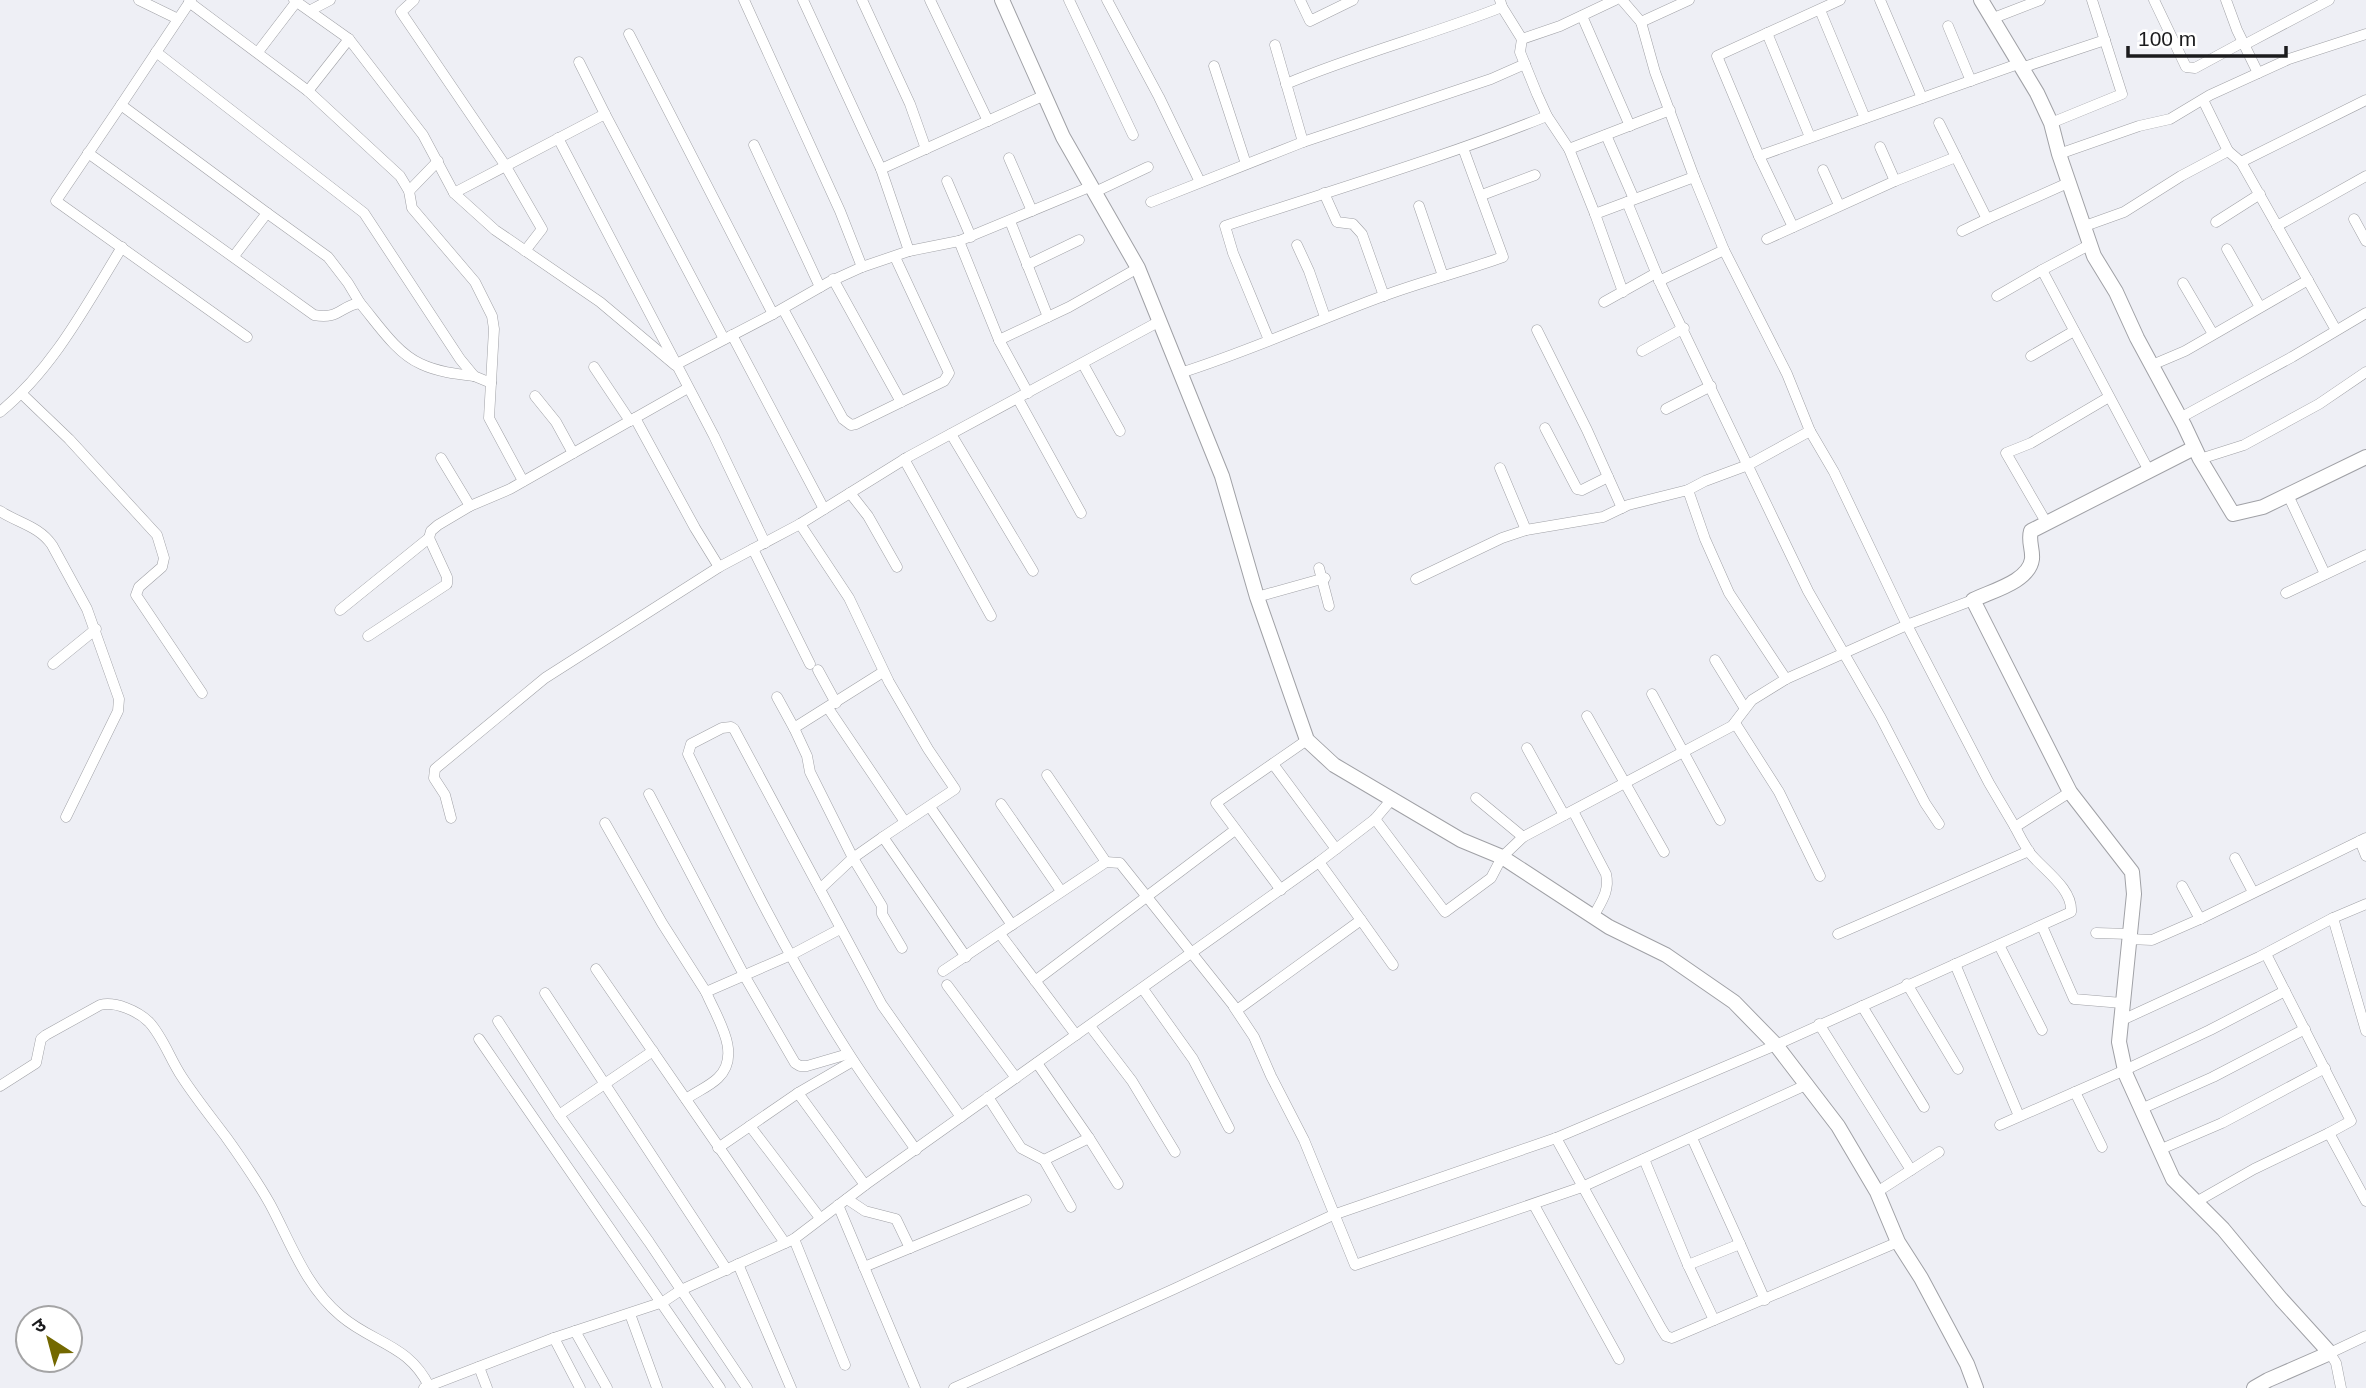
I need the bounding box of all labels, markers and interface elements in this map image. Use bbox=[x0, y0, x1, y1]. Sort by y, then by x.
scale bar bbox=[2128, 14, 2286, 58]
text: 100 m bbox=[2138, 27, 2196, 50]
north arrow bbox=[14, 1304, 84, 1374]
text: उ bbox=[29, 1313, 51, 1337]

